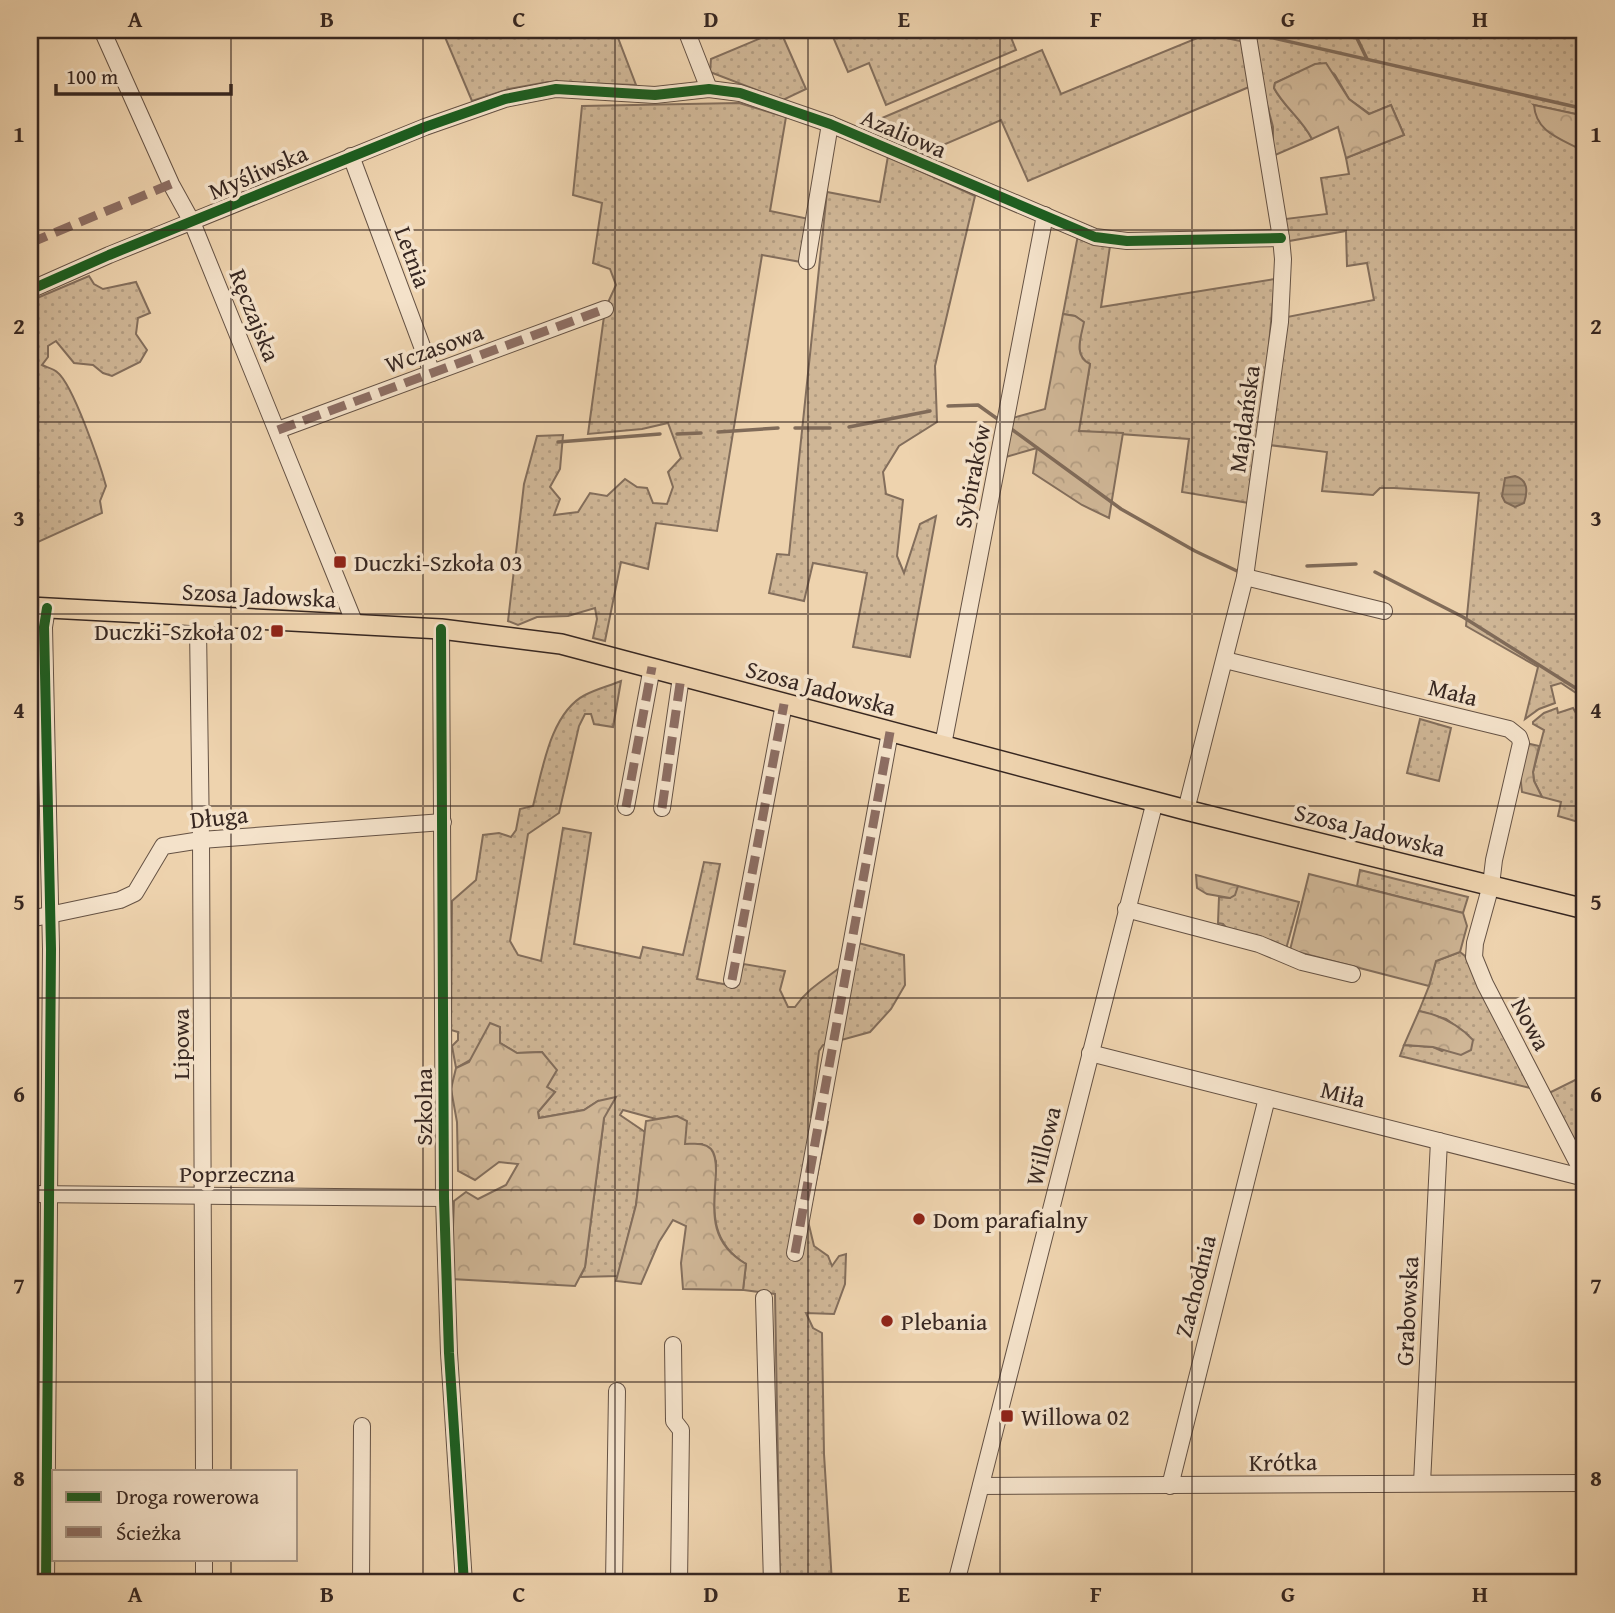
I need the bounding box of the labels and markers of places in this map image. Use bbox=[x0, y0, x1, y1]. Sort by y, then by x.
place label: Duczki-Szkoła 03 bbox=[354, 545, 523, 580]
marker: Duczki-Szkoła 03 bbox=[332, 554, 348, 570]
place label: Duczki-Szkoła 02 bbox=[94, 614, 263, 649]
marker: Duczki-Szkoła 02 bbox=[269, 623, 285, 639]
place label: Dom parafialny bbox=[933, 1202, 1088, 1237]
marker: Dom parafialny bbox=[911, 1211, 927, 1227]
place label: Plebania bbox=[901, 1304, 988, 1339]
marker: Plebania bbox=[879, 1313, 895, 1329]
place label: Willowa 02 bbox=[1021, 1399, 1130, 1434]
marker: Willowa 02 bbox=[999, 1408, 1015, 1424]

